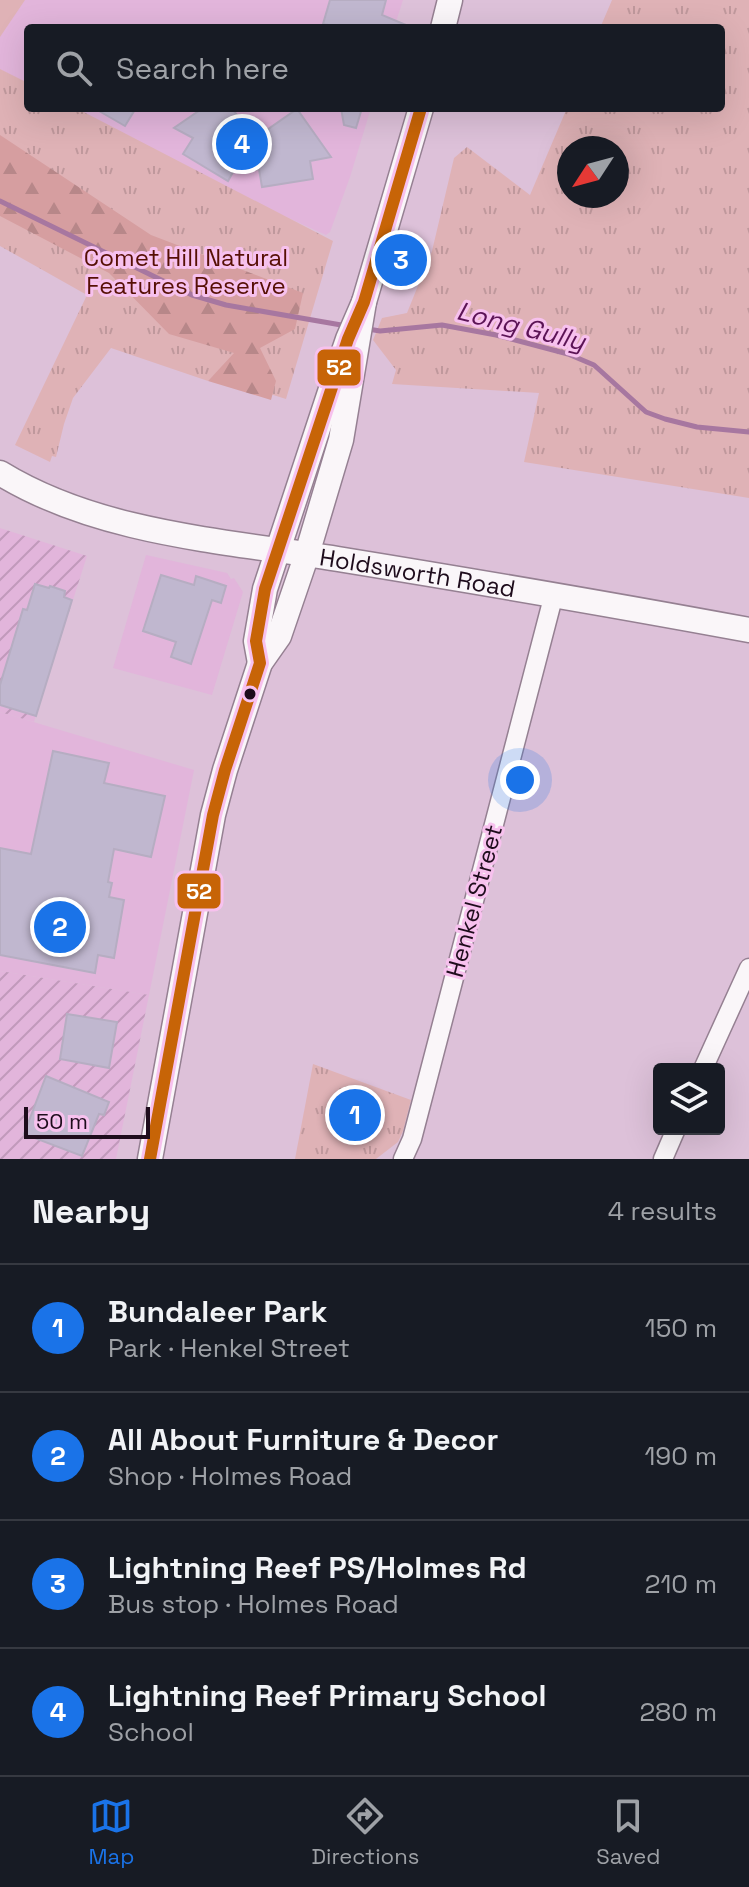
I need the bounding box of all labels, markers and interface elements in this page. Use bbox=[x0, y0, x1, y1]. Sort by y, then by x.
search box bbox=[24, 24, 725, 112]
icon: search bbox=[52, 46, 96, 90]
text: Search here bbox=[116, 49, 289, 88]
pin: 4 bbox=[216, 114, 268, 174]
north arrow bbox=[557, 136, 629, 208]
pin: 3 bbox=[375, 230, 427, 290]
park label: Comet Hill Natural Features Reserve bbox=[84, 242, 288, 301]
water label: Long Gully bbox=[453, 294, 590, 359]
line badge: 52 bbox=[316, 348, 362, 387]
text: 52 bbox=[326, 353, 352, 381]
street label: Holdsworth Road bbox=[318, 541, 518, 604]
unlabelled marker bbox=[242, 686, 258, 702]
your location bbox=[500, 760, 540, 800]
street label: Henkel Street bbox=[439, 821, 509, 981]
line badge: 52 bbox=[176, 872, 222, 910]
text: 52 bbox=[186, 877, 212, 905]
pin: 2 bbox=[34, 897, 86, 957]
map controls bbox=[653, 1063, 725, 1135]
button: layers bbox=[653, 1063, 725, 1135]
pin: 1 bbox=[329, 1085, 381, 1145]
scale bar bbox=[24, 1103, 150, 1139]
text: 50 m bbox=[36, 1107, 88, 1135]
text: Nearby bbox=[32, 1190, 150, 1233]
text: 4 results bbox=[608, 1194, 717, 1228]
text: Bundaleer Park bbox=[108, 1292, 327, 1331]
text: 1 bbox=[52, 1311, 64, 1345]
text: 150 m bbox=[645, 1311, 717, 1345]
text: Park · Henkel Street bbox=[108, 1331, 350, 1365]
text: All About Furniture & Decor bbox=[108, 1420, 498, 1459]
text: 2 bbox=[50, 1439, 66, 1473]
text: 190 m bbox=[645, 1439, 717, 1473]
text: Shop · Holmes Road bbox=[108, 1459, 352, 1493]
text: Lightning Reef PS/Holmes Rd bbox=[108, 1548, 527, 1587]
text: 3 bbox=[50, 1567, 66, 1601]
text: 210 m bbox=[645, 1567, 717, 1601]
text: Bus stop · Holmes Road bbox=[108, 1587, 399, 1621]
text: Lightning Reef Primary School bbox=[108, 1676, 546, 1715]
text: 4 bbox=[50, 1695, 66, 1729]
text: 280 m bbox=[639, 1695, 717, 1729]
text: School bbox=[108, 1715, 194, 1749]
tab: Map bbox=[89, 1794, 134, 1870]
tab: Directions bbox=[311, 1794, 419, 1870]
tab: Saved bbox=[596, 1794, 660, 1870]

